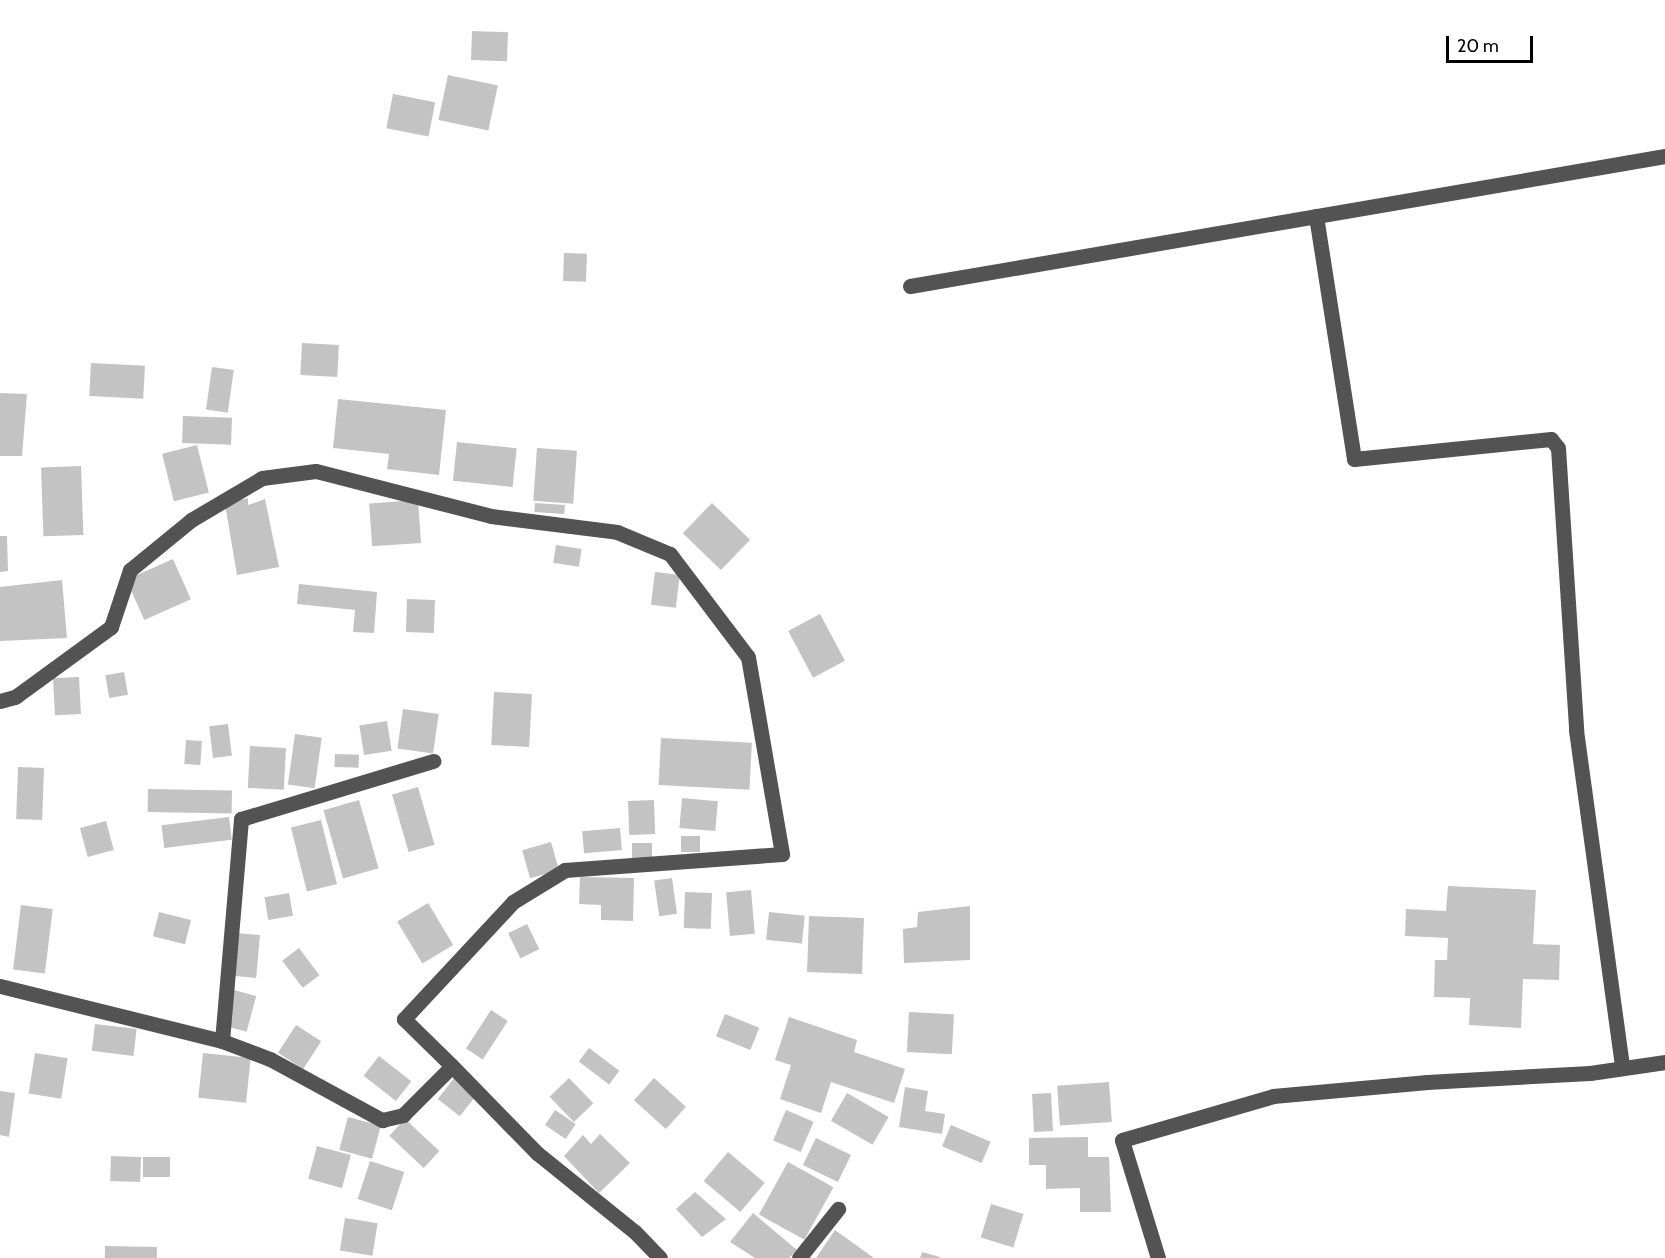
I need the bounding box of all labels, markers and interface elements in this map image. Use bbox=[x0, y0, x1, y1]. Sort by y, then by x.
scale bar bbox=[1449, 24, 1536, 62]
text: 20 m bbox=[1457, 35, 1499, 57]

